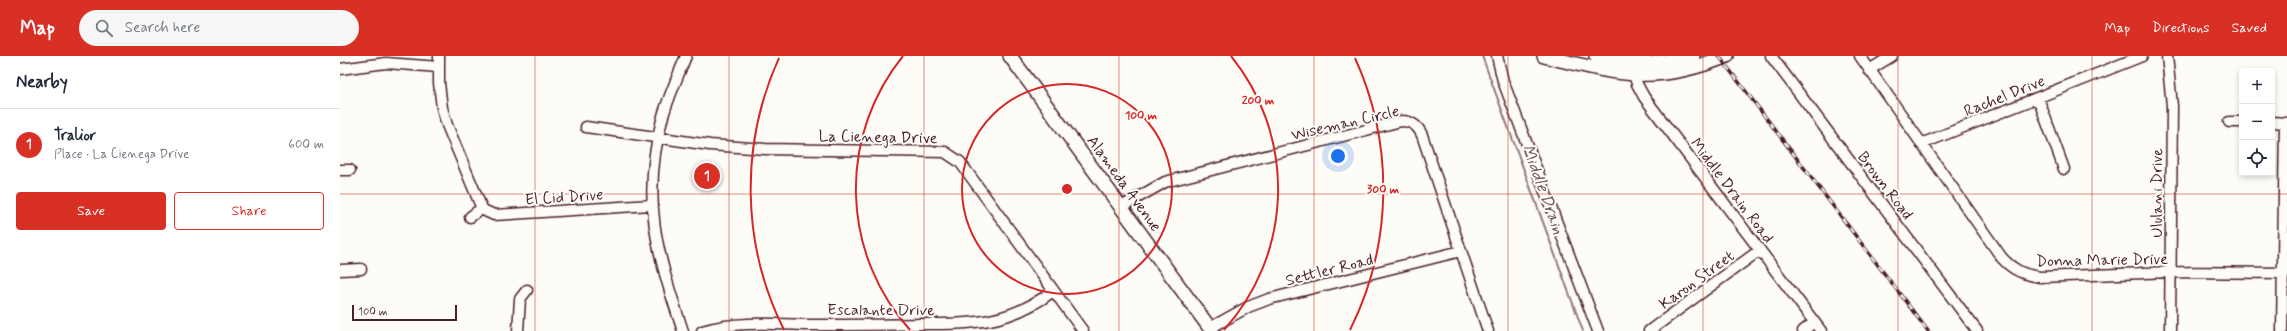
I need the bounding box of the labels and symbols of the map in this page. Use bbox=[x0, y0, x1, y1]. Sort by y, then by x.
street label: Rachel Drive bbox=[1961, 71, 2048, 122]
text: 200 m bbox=[1242, 93, 1275, 109]
street label: Wiseman Circle bbox=[1289, 101, 1401, 146]
text: 100 m bbox=[1125, 108, 1158, 124]
street label: La Cienega Drive bbox=[818, 126, 938, 149]
street label: Alameda Avenue bbox=[1082, 132, 1166, 236]
street label: Middle Drain Road bbox=[1685, 134, 1778, 248]
water label: Middle Drain bbox=[1517, 141, 1570, 237]
your location bbox=[1328, 146, 1348, 166]
street label: Brown Road bbox=[1852, 148, 1917, 224]
street label: Ululani Drive bbox=[2147, 148, 2168, 238]
pin: 1 bbox=[694, 161, 720, 191]
centre of rings bbox=[1060, 182, 1074, 196]
text: 300 m bbox=[1367, 182, 1400, 198]
street label: El Cid Drive bbox=[524, 184, 604, 211]
street label: Karon Street bbox=[1655, 246, 1739, 315]
street label: Settler Road bbox=[1283, 249, 1375, 292]
street label: Donna Marie Drive bbox=[2036, 249, 2168, 272]
street label: Escalante Drive bbox=[827, 300, 935, 321]
scale bar bbox=[352, 303, 457, 322]

